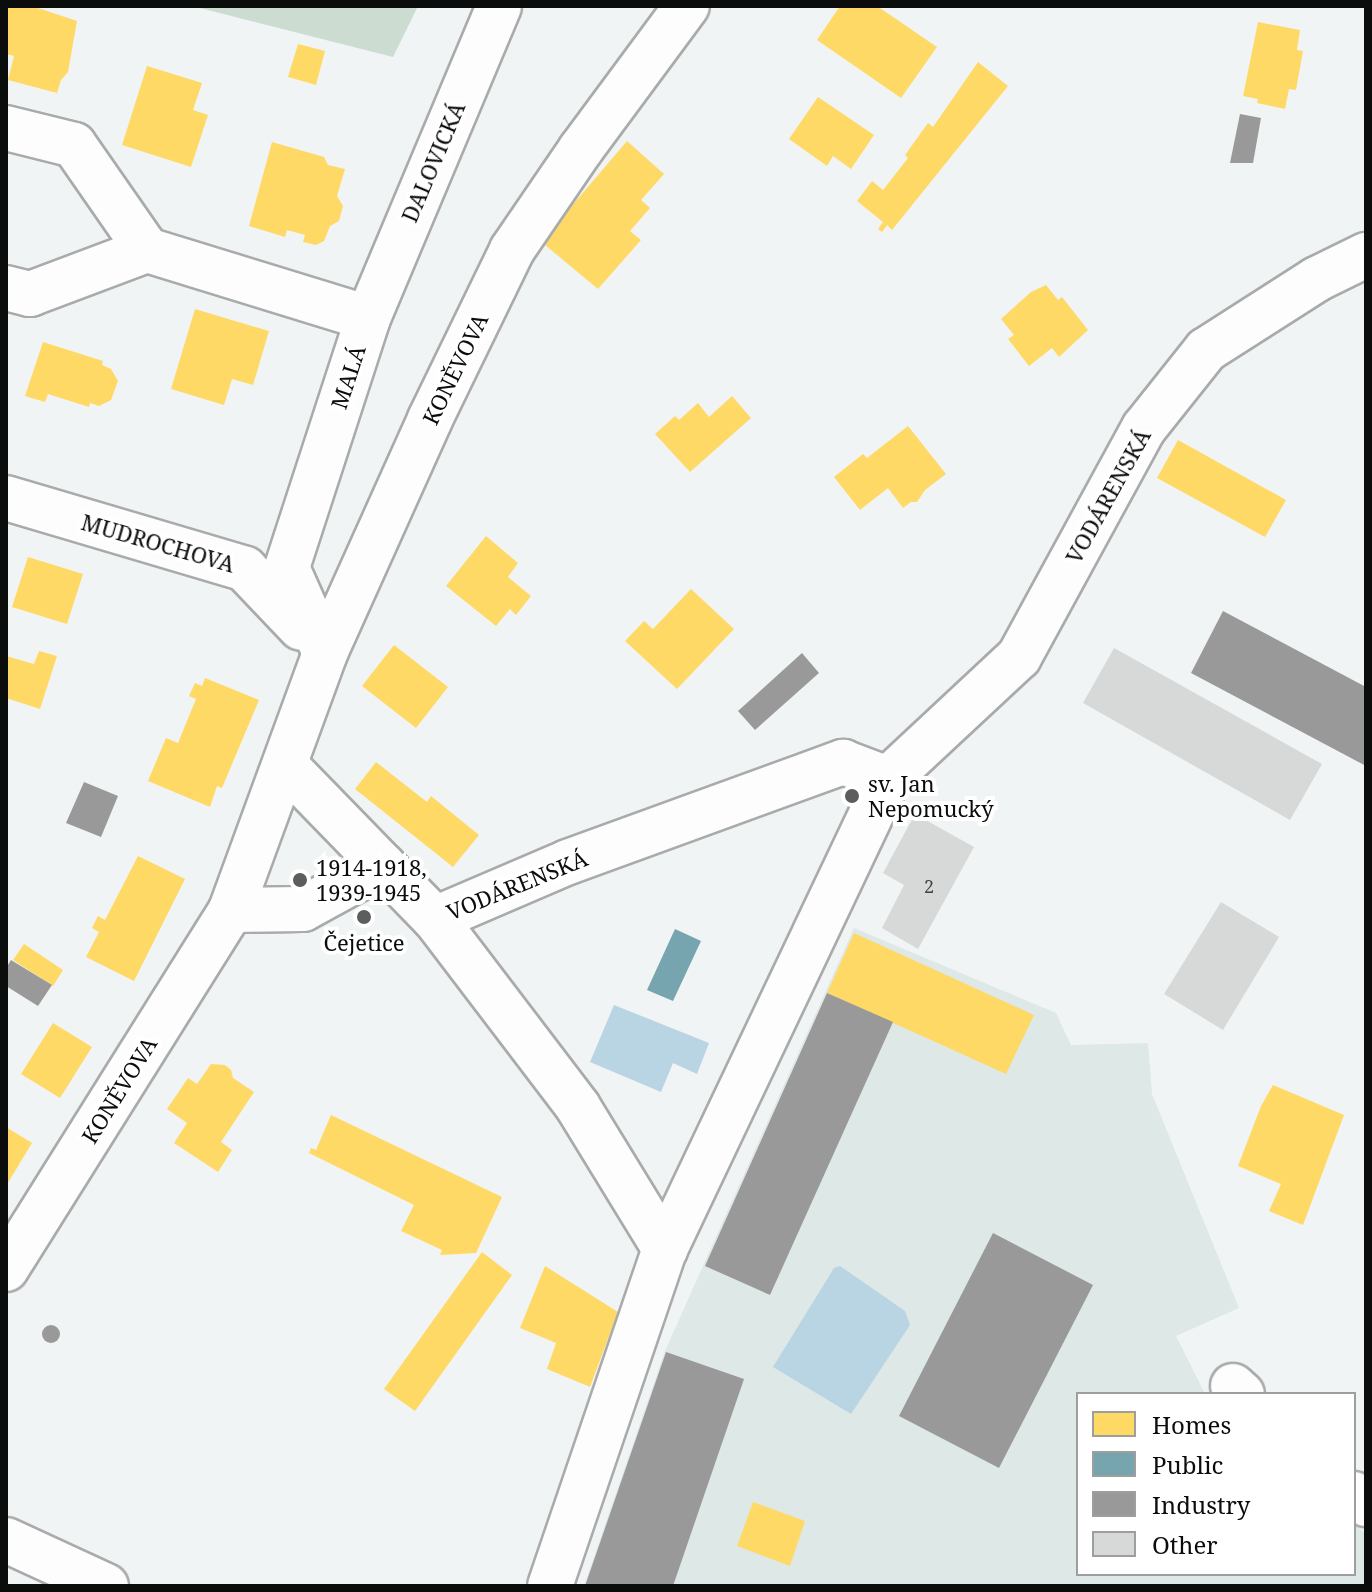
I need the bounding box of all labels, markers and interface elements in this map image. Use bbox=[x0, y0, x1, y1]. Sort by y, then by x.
street label: DALOVICKÁ bbox=[396, 98, 470, 226]
street label: KONĚVOVA bbox=[417, 309, 493, 429]
street label: MALÁ bbox=[325, 342, 371, 412]
street label: VODÁRENSKÁ bbox=[1060, 424, 1156, 568]
street label: MUDROCHOVA bbox=[78, 509, 238, 577]
place label: sv. Jan Nepomucký bbox=[868, 770, 994, 822]
marker: sv. Jan Nepomucký bbox=[843, 787, 861, 805]
street label: VODÁRENSKÁ bbox=[443, 845, 591, 925]
place label: 1914-1918, 1939-1945 bbox=[316, 854, 427, 906]
marker: 1914-1918, 1939-1945 bbox=[291, 871, 309, 889]
house number: 2 bbox=[924, 875, 934, 897]
marker: Čejetice bbox=[355, 908, 373, 926]
place label: Čejetice bbox=[323, 930, 405, 956]
street label: KONĚVOVA bbox=[76, 1032, 162, 1148]
legend bbox=[1076, 1392, 1356, 1576]
text: Homes bbox=[1152, 1408, 1231, 1441]
text: Public bbox=[1152, 1448, 1223, 1481]
text: Industry bbox=[1152, 1488, 1250, 1521]
text: Other bbox=[1152, 1528, 1218, 1561]

